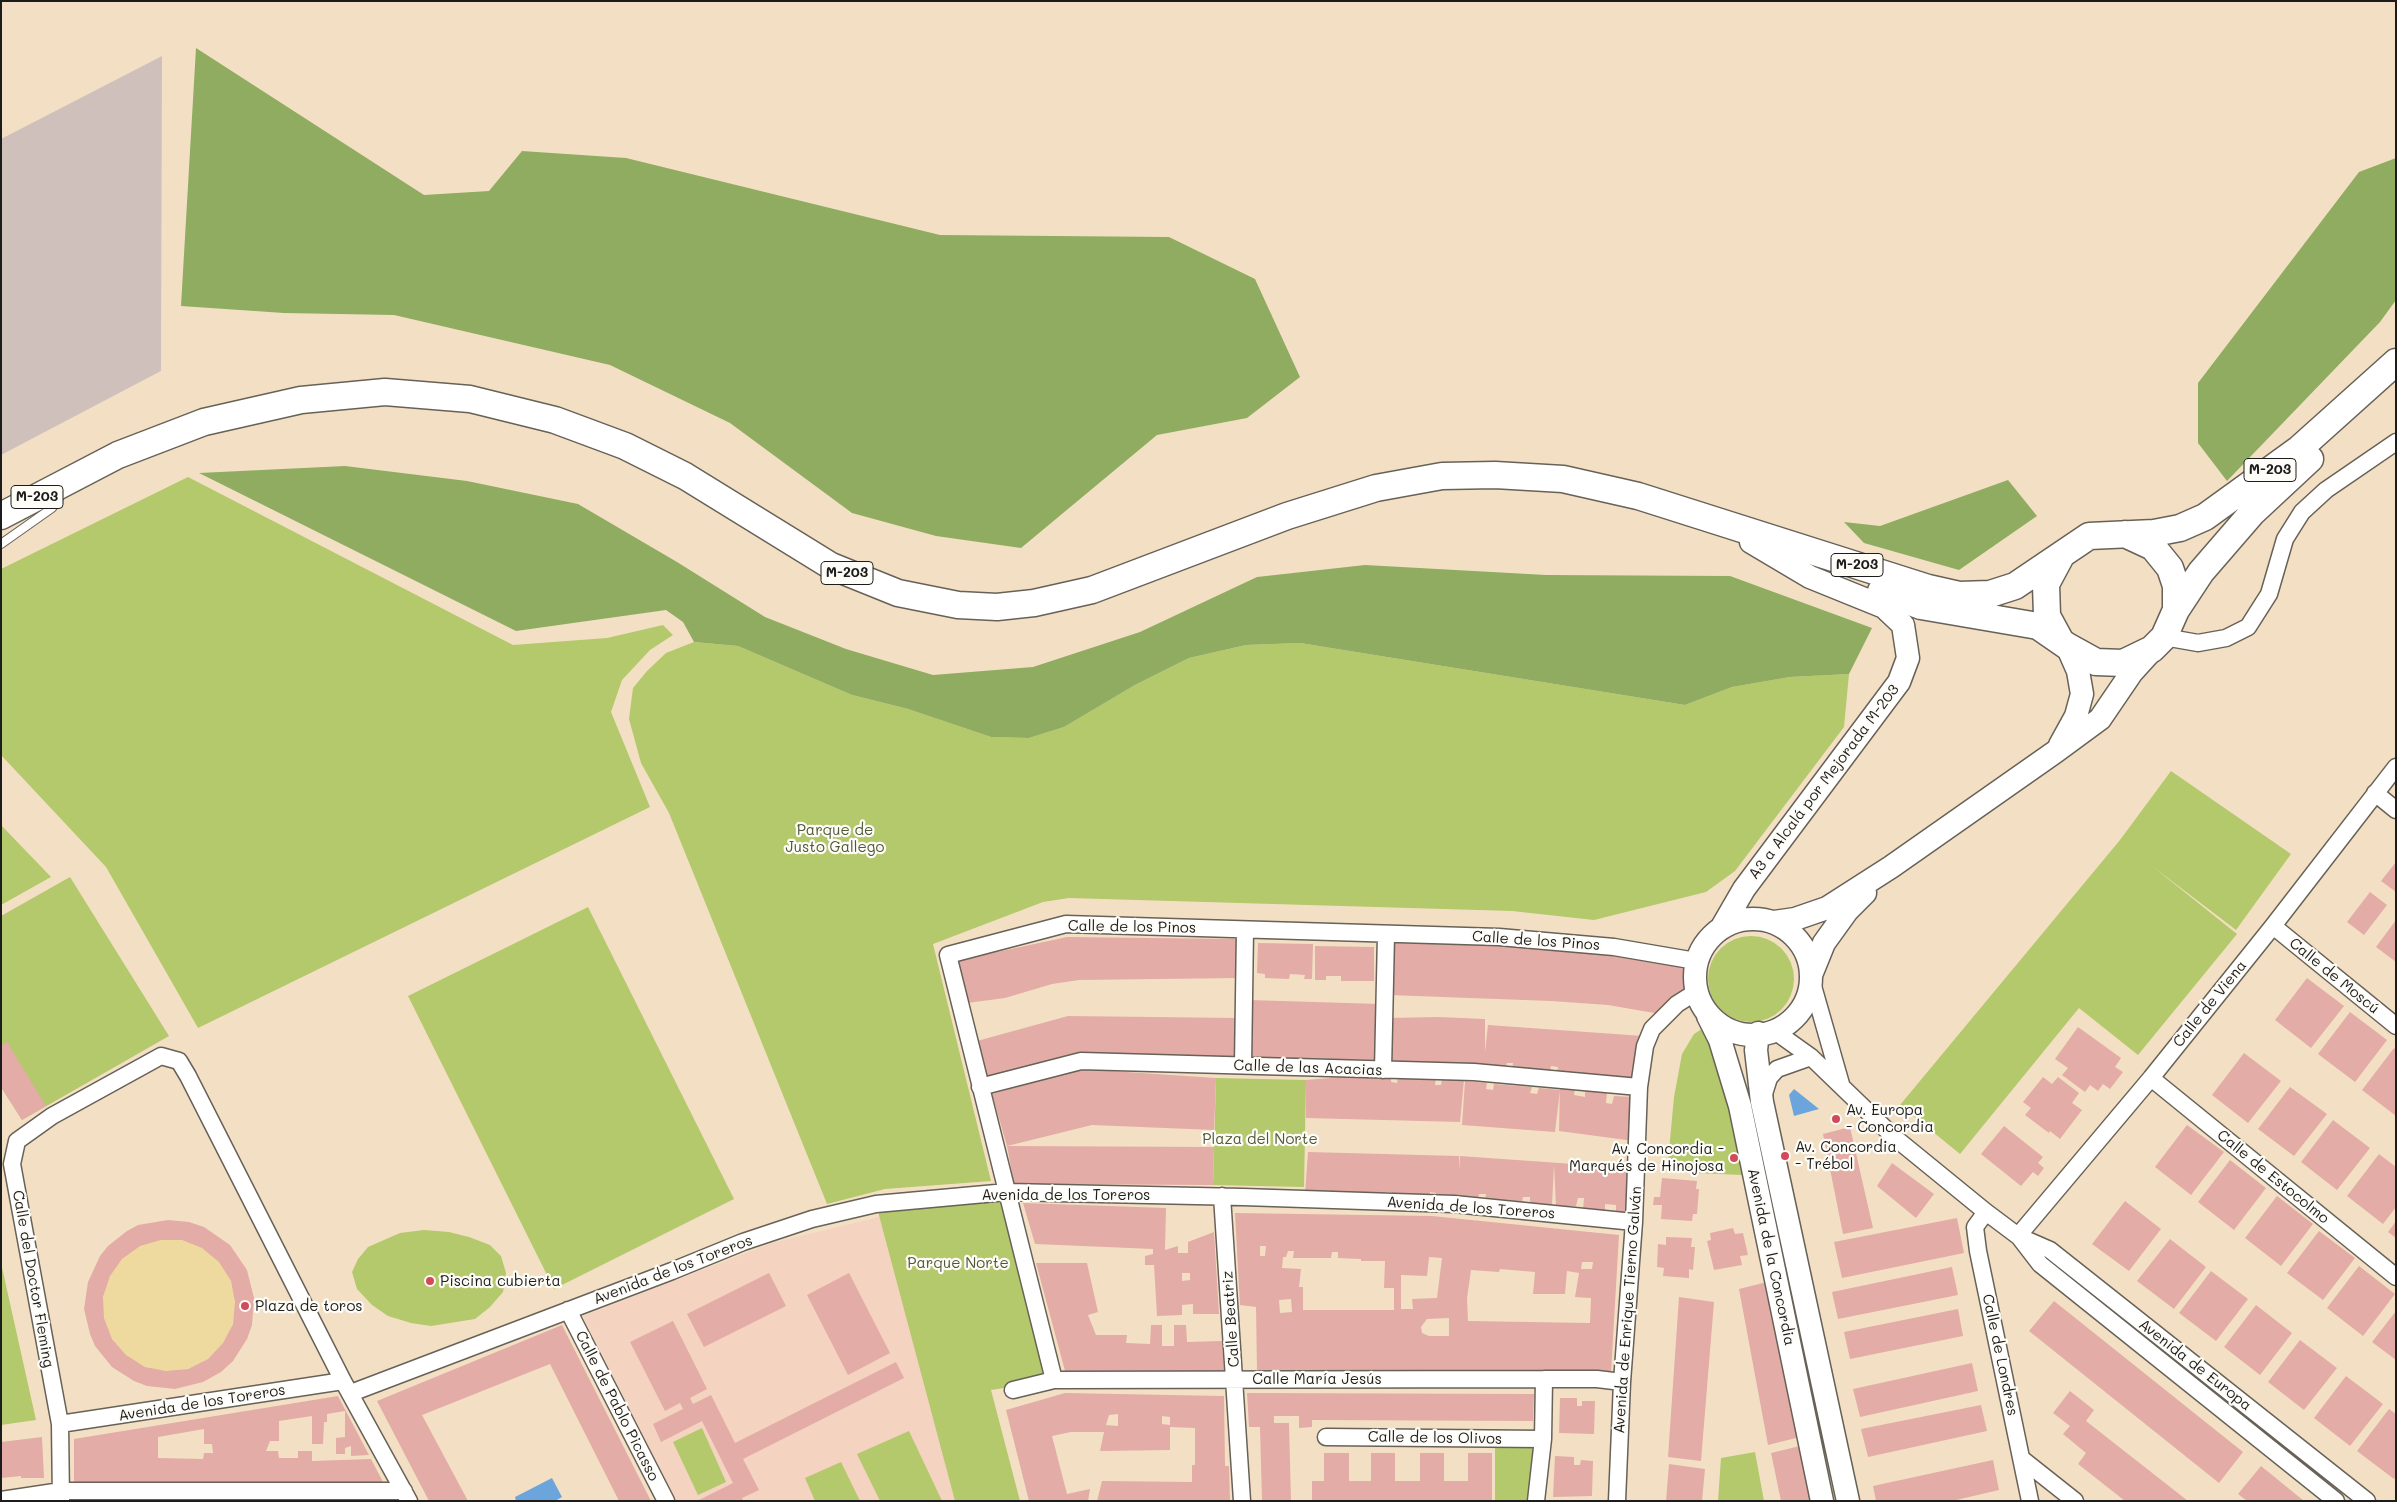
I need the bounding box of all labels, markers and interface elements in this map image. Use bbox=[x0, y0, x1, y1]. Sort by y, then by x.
road number: M-203 bbox=[2244, 458, 2296, 482]
road number: M-203 bbox=[11, 486, 63, 508]
road number: M-203 bbox=[1831, 554, 1883, 576]
road number: M-203 bbox=[821, 562, 873, 584]
street label: A3 a Alcalá por Mejorada M-203 bbox=[1745, 681, 1903, 883]
park label: Parque de Justo Gallego bbox=[786, 821, 884, 856]
street label: Calle de los Pinos bbox=[1068, 917, 1196, 937]
street label: Calle de los Pinos bbox=[1471, 928, 1601, 954]
street label: Calle de Moscú bbox=[2285, 934, 2383, 1018]
street label: Calle de Viena bbox=[2170, 957, 2250, 1051]
street label: Calle de las Acacias bbox=[1233, 1056, 1383, 1080]
place label: Av. Europa - Concordia bbox=[1846, 1101, 1934, 1136]
marker: Av. Europa - Concordia bbox=[1830, 1113, 1842, 1125]
street label: Calle de Estocolmo bbox=[2213, 1126, 2333, 1228]
park label: Plaza del Norte bbox=[1202, 1130, 1318, 1148]
place label: Av. Concordia - Trébol bbox=[1795, 1138, 1897, 1173]
place label: Av. Concordia - Marqués de Hinojosa bbox=[1569, 1140, 1724, 1175]
marker: Av. Concordia - Trébol bbox=[1779, 1150, 1791, 1162]
marker: Av. Concordia - Marqués de Hinojosa bbox=[1728, 1152, 1740, 1164]
street label: Avenida de la Concordia bbox=[1743, 1167, 1799, 1347]
street label: Avenida de los Toreros bbox=[982, 1186, 1150, 1204]
street label: Avenida de Enrique Tierno Galván bbox=[1610, 1186, 1646, 1434]
street label: Calle del Doctor Fleming bbox=[9, 1189, 57, 1369]
street label: Avenida de los Toreros bbox=[1386, 1193, 1556, 1223]
street label: Avenida de los Toreros bbox=[591, 1231, 755, 1309]
park label: Parque Norte bbox=[907, 1254, 1009, 1272]
street label: Calle Beatriz bbox=[1219, 1270, 1243, 1368]
place label: Piscina cubierta bbox=[440, 1272, 561, 1290]
marker: Piscina cubierta bbox=[424, 1275, 436, 1287]
street label: Calle de Londres bbox=[1978, 1292, 2022, 1418]
place label: Plaza de toros bbox=[255, 1297, 363, 1315]
marker: Plaza de toros bbox=[239, 1300, 251, 1312]
street label: Avenida de Europa bbox=[2135, 1315, 2255, 1415]
street label: Calle de Pablo Picasso bbox=[571, 1328, 663, 1484]
street label: Calle María Jesús bbox=[1252, 1370, 1382, 1388]
street label: Avenida de los Toreros bbox=[117, 1381, 287, 1425]
street label: Calle de los Olivos bbox=[1368, 1428, 1502, 1448]

